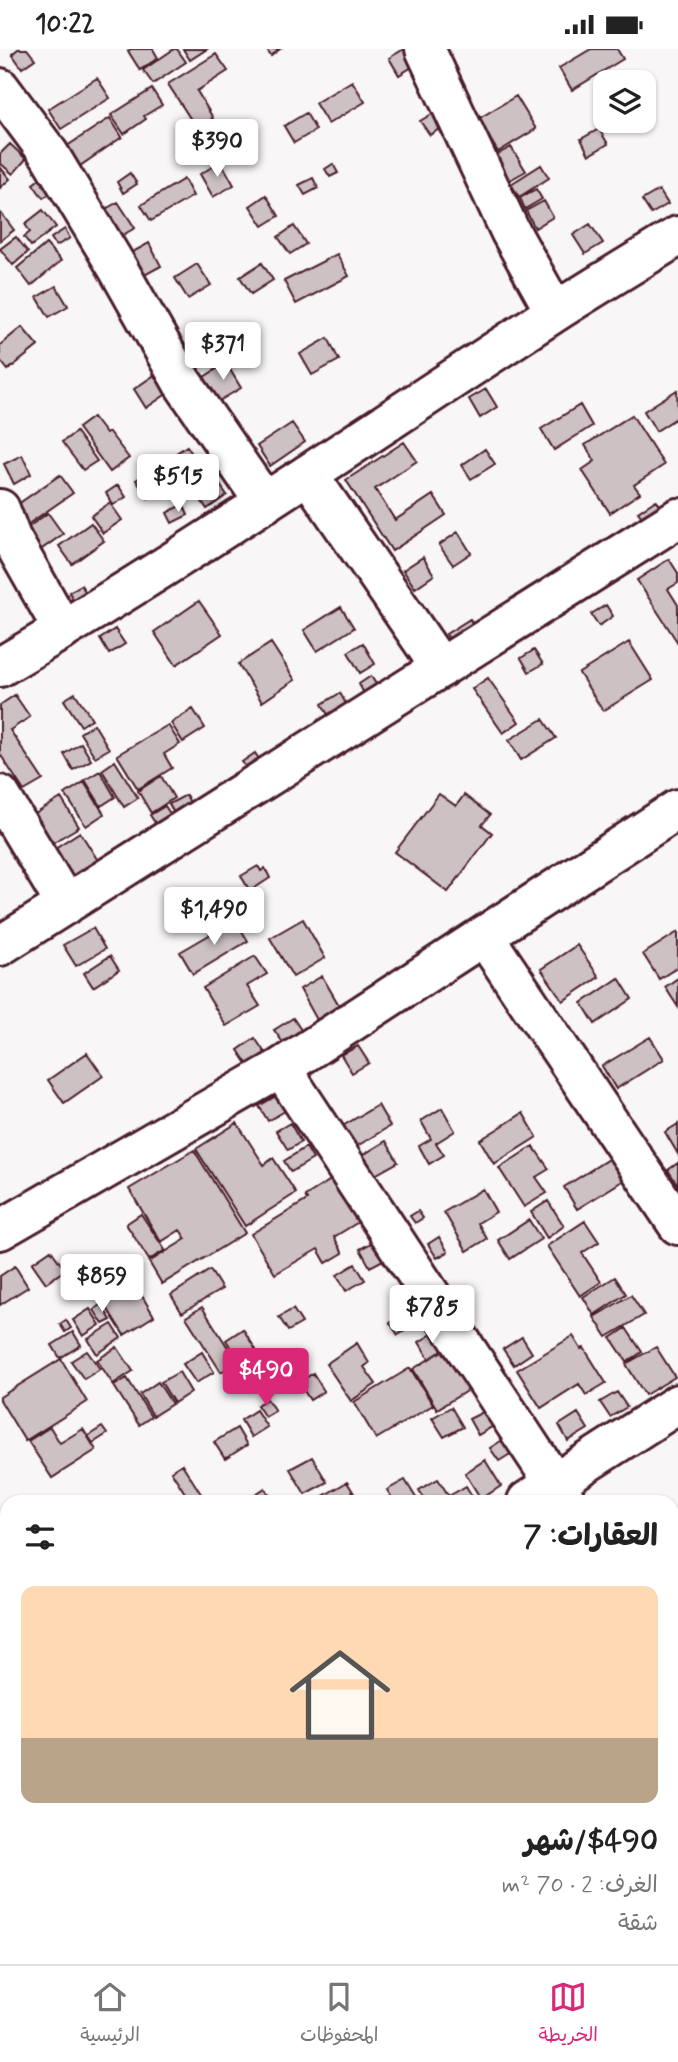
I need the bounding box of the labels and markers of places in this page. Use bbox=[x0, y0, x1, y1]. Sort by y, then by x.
pin: $390 bbox=[176, 120, 258, 179]
pin: $371 bbox=[182, 323, 264, 382]
pin: $515 bbox=[137, 455, 219, 514]
pin: $1,490 bbox=[157, 887, 271, 947]
pin: $859 bbox=[61, 1255, 143, 1314]
pin: $785 bbox=[391, 1285, 473, 1345]
pin: $490 bbox=[225, 1349, 307, 1408]

